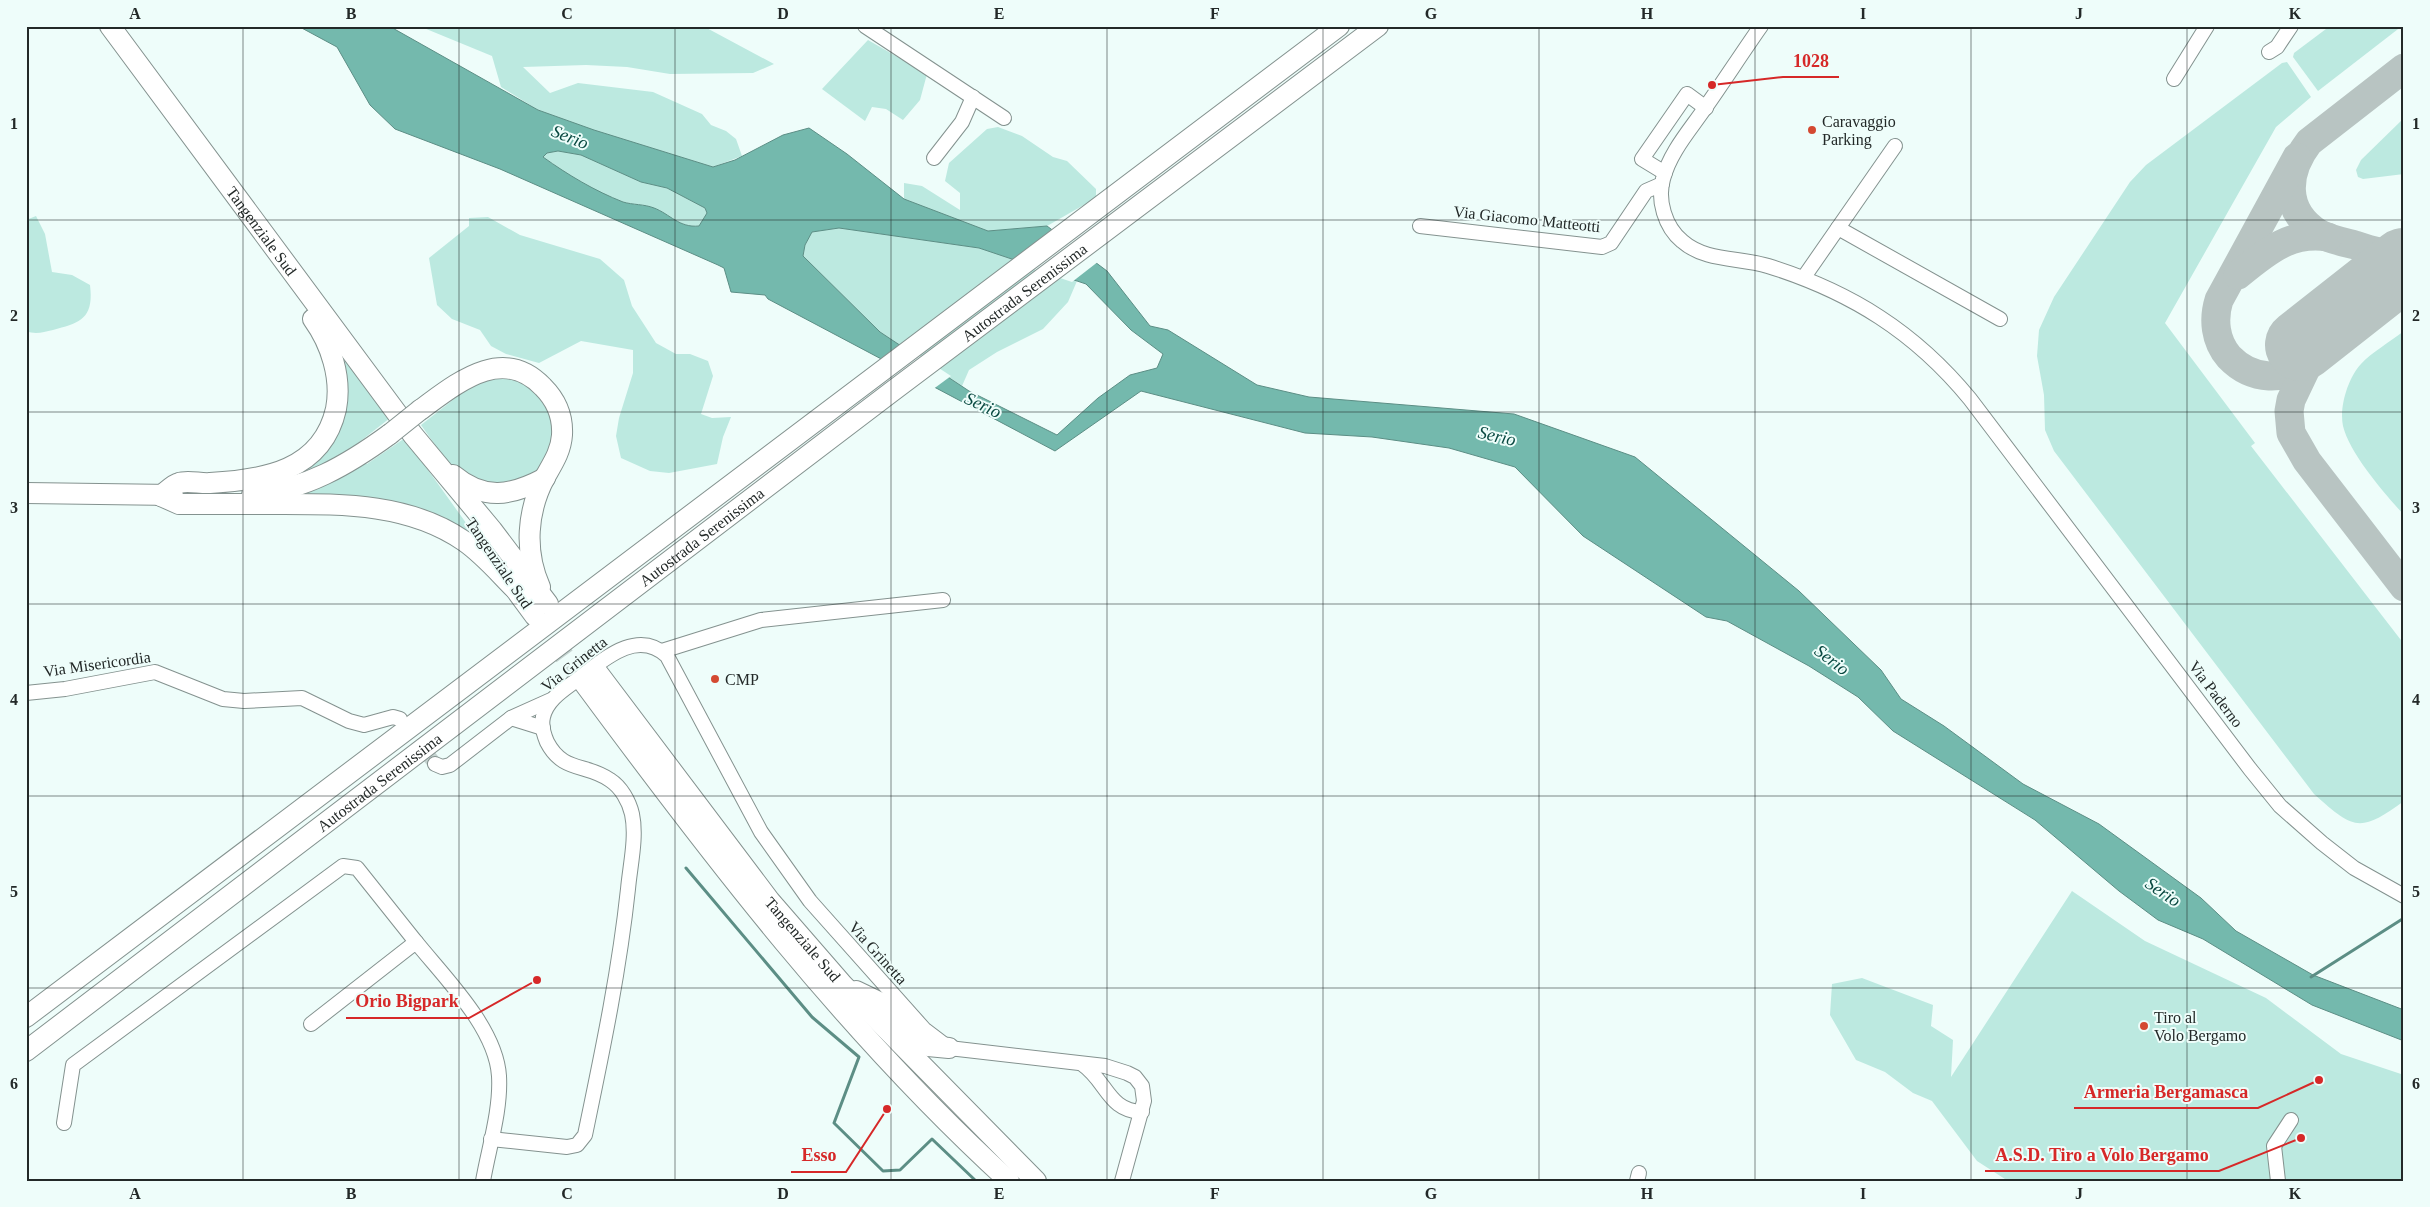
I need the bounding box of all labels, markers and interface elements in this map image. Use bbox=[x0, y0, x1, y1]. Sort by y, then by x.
text: A bbox=[129, 5, 141, 22]
text: B bbox=[346, 5, 357, 22]
text: C bbox=[561, 5, 573, 22]
text: D bbox=[777, 5, 789, 22]
text: E bbox=[994, 5, 1004, 22]
text: F bbox=[1210, 5, 1220, 22]
text: G bbox=[1425, 5, 1438, 22]
text: H bbox=[1641, 5, 1654, 22]
text: I bbox=[1860, 5, 1866, 22]
text: J bbox=[2075, 5, 2083, 22]
text: K bbox=[2289, 5, 2302, 22]
callout: 1028 bbox=[1783, 44, 1839, 77]
text: 1028 bbox=[1793, 51, 1829, 71]
place label: Caravaggio Parking bbox=[1822, 113, 1896, 149]
text: 1 bbox=[10, 115, 18, 132]
text: 1 bbox=[2412, 115, 2420, 132]
water label: Serio bbox=[549, 121, 591, 153]
marker: Caravaggio Parking bbox=[1806, 124, 1818, 136]
street label: Tangenziale Sud bbox=[223, 183, 300, 279]
street label: Via Giacomo Matteotti bbox=[1453, 203, 1602, 235]
street label: Autostrada Serenissima bbox=[959, 240, 1090, 344]
text: 2 bbox=[10, 307, 18, 324]
text: 2 bbox=[2412, 307, 2420, 324]
water label: Serio bbox=[962, 388, 1004, 422]
water label: Serio bbox=[1476, 422, 1518, 450]
street label: Autostrada Serenissima bbox=[636, 484, 767, 589]
text: 3 bbox=[10, 499, 18, 516]
text: 3 bbox=[2412, 499, 2420, 516]
street label: Tangenziale Sud bbox=[462, 514, 536, 612]
street label: Via Grinetta bbox=[538, 633, 610, 695]
water label: Serio bbox=[1811, 641, 1853, 679]
street label: Via Misericordia bbox=[42, 648, 152, 680]
street label: Via Paderno bbox=[2186, 658, 2246, 730]
place label: CMP bbox=[725, 671, 759, 688]
marker: CMP bbox=[709, 673, 721, 685]
text: 4 bbox=[10, 691, 18, 708]
text: 4 bbox=[2412, 691, 2420, 708]
street label: Autostrada Serenissima bbox=[314, 729, 445, 835]
water label: Serio bbox=[2142, 873, 2184, 911]
text: 5 bbox=[10, 883, 18, 900]
text: 5 bbox=[2412, 883, 2420, 900]
street label: Tangenziale Sud bbox=[762, 893, 844, 985]
street label: Via Grinetta bbox=[845, 918, 911, 988]
callout: Orio Bigpark bbox=[346, 985, 469, 1018]
text: Orio Bigpark bbox=[355, 991, 459, 1011]
place label: Tiro al Volo Bergamo bbox=[2154, 1009, 2246, 1045]
marker: Tiro al Volo Bergamo bbox=[2138, 1020, 2150, 1032]
text: 6 bbox=[10, 1075, 18, 1092]
callout: Armeria Bergamasca bbox=[2074, 1075, 2258, 1108]
text: 6 bbox=[2412, 1075, 2420, 1092]
text: Armeria Bergamasca bbox=[2084, 1082, 2248, 1102]
callout: A.S.D. Tiro a Volo Bergamo bbox=[1985, 1138, 2219, 1171]
callout: Esso bbox=[791, 1139, 846, 1172]
text: Esso bbox=[801, 1145, 837, 1165]
text: A.S.D. Tiro a Volo Bergamo bbox=[1995, 1145, 2209, 1165]
text: A bbox=[129, 1185, 141, 1202]
text: B bbox=[346, 1185, 357, 1202]
text: C bbox=[561, 1185, 573, 1202]
text: D bbox=[777, 1185, 789, 1202]
text: E bbox=[994, 1185, 1004, 1202]
text: F bbox=[1210, 1185, 1220, 1202]
text: G bbox=[1425, 1185, 1438, 1202]
text: H bbox=[1641, 1185, 1654, 1202]
text: I bbox=[1860, 1185, 1866, 1202]
text: J bbox=[2075, 1185, 2083, 1202]
text: K bbox=[2289, 1185, 2302, 1202]

